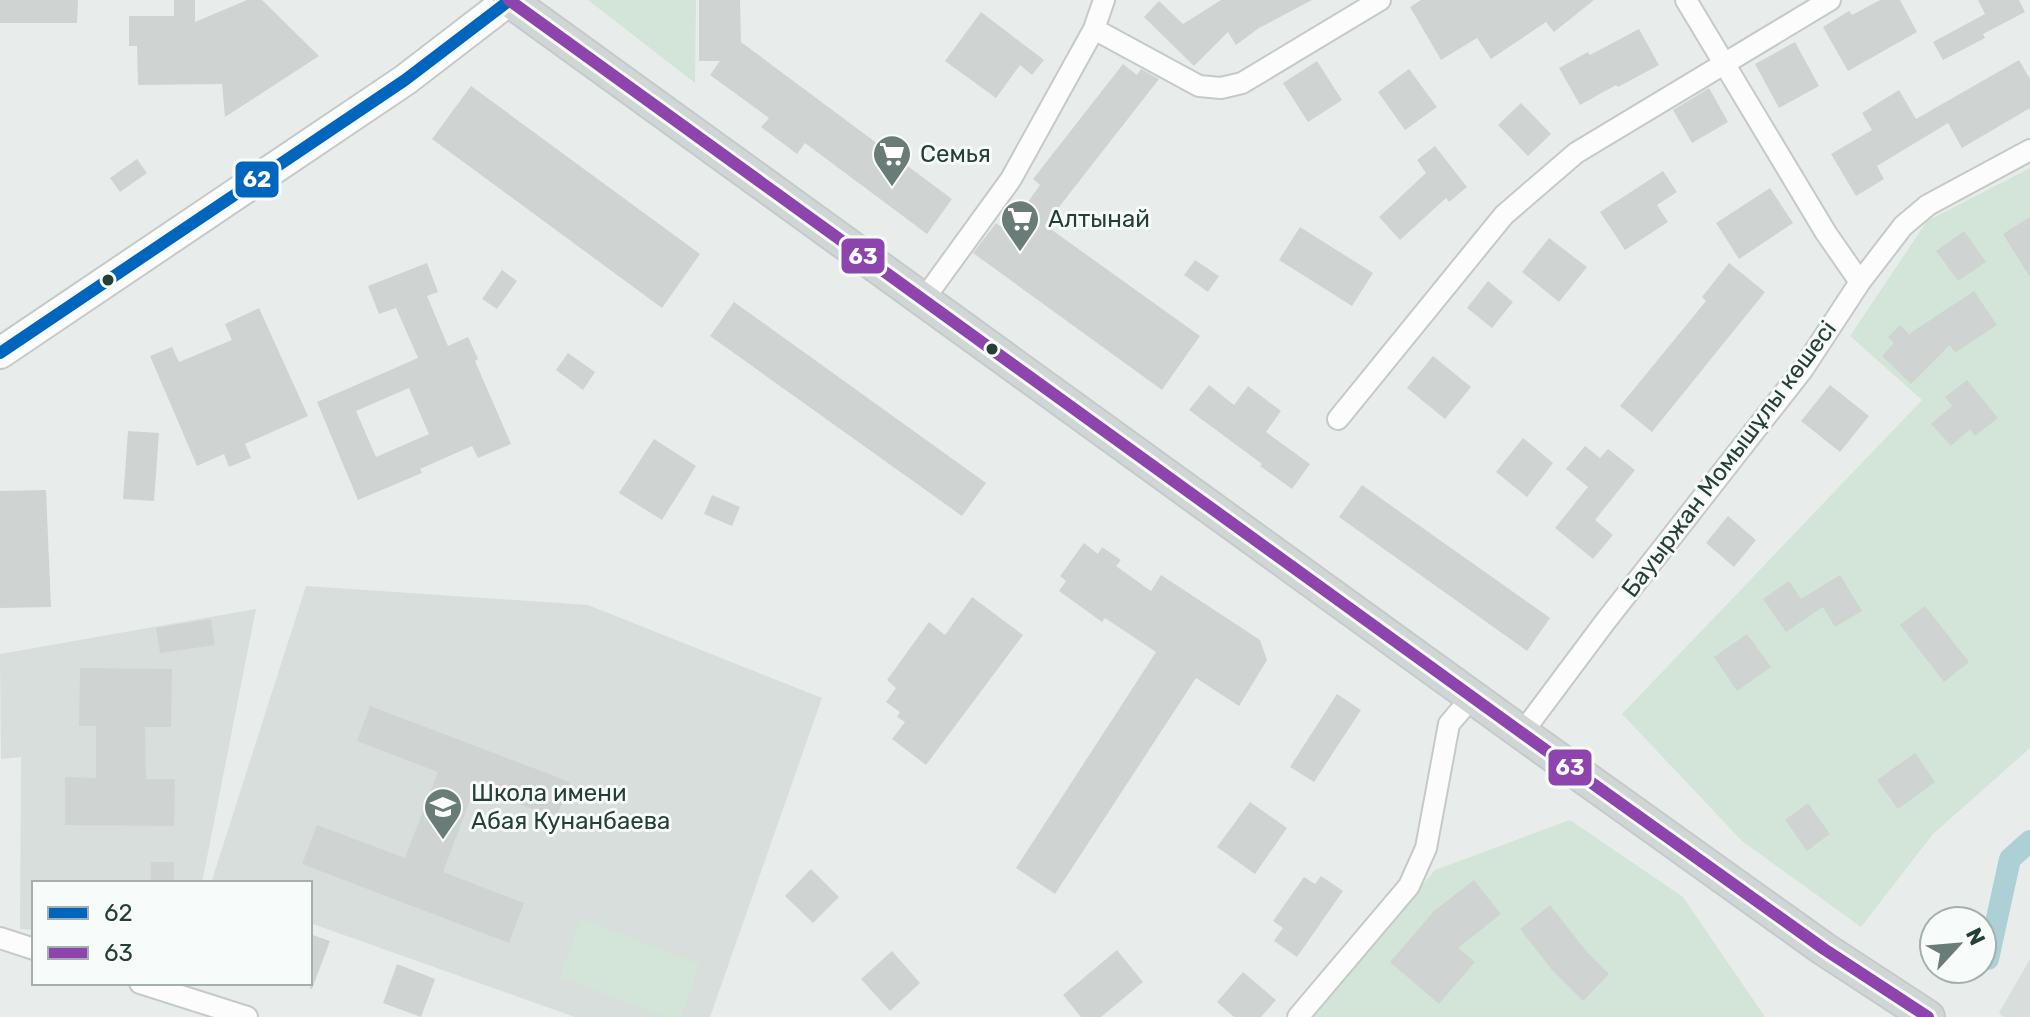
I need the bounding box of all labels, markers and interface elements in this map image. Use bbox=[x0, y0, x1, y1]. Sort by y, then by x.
supermarket icon: Семья bbox=[871, 133, 913, 188]
place label: Семья bbox=[920, 140, 991, 168]
line badge: 62 bbox=[234, 160, 280, 199]
text: 62 bbox=[243, 166, 271, 193]
supermarket icon: Алтынай bbox=[999, 198, 1041, 253]
place label: Алтынай bbox=[1048, 205, 1150, 233]
line badge: 63 bbox=[840, 237, 886, 275]
text: 63 bbox=[849, 243, 877, 270]
unlabelled marker bbox=[100, 272, 116, 288]
street label: Бауыржан Момышұлы көшесі bbox=[1616, 315, 1842, 603]
unlabelled marker bbox=[984, 341, 1000, 357]
line badge: 63 bbox=[1547, 748, 1593, 787]
text: 63 bbox=[1556, 754, 1584, 781]
place label: Школа имени Абая Кунанбаева bbox=[471, 779, 670, 835]
school or university icon: Школа имени Абая Кунанбаева bbox=[422, 786, 464, 841]
legend bbox=[32, 881, 312, 985]
text: 62 bbox=[104, 899, 133, 927]
north arrow bbox=[1918, 905, 1998, 985]
text: N bbox=[1960, 923, 1991, 949]
text: 63 bbox=[104, 939, 133, 967]

